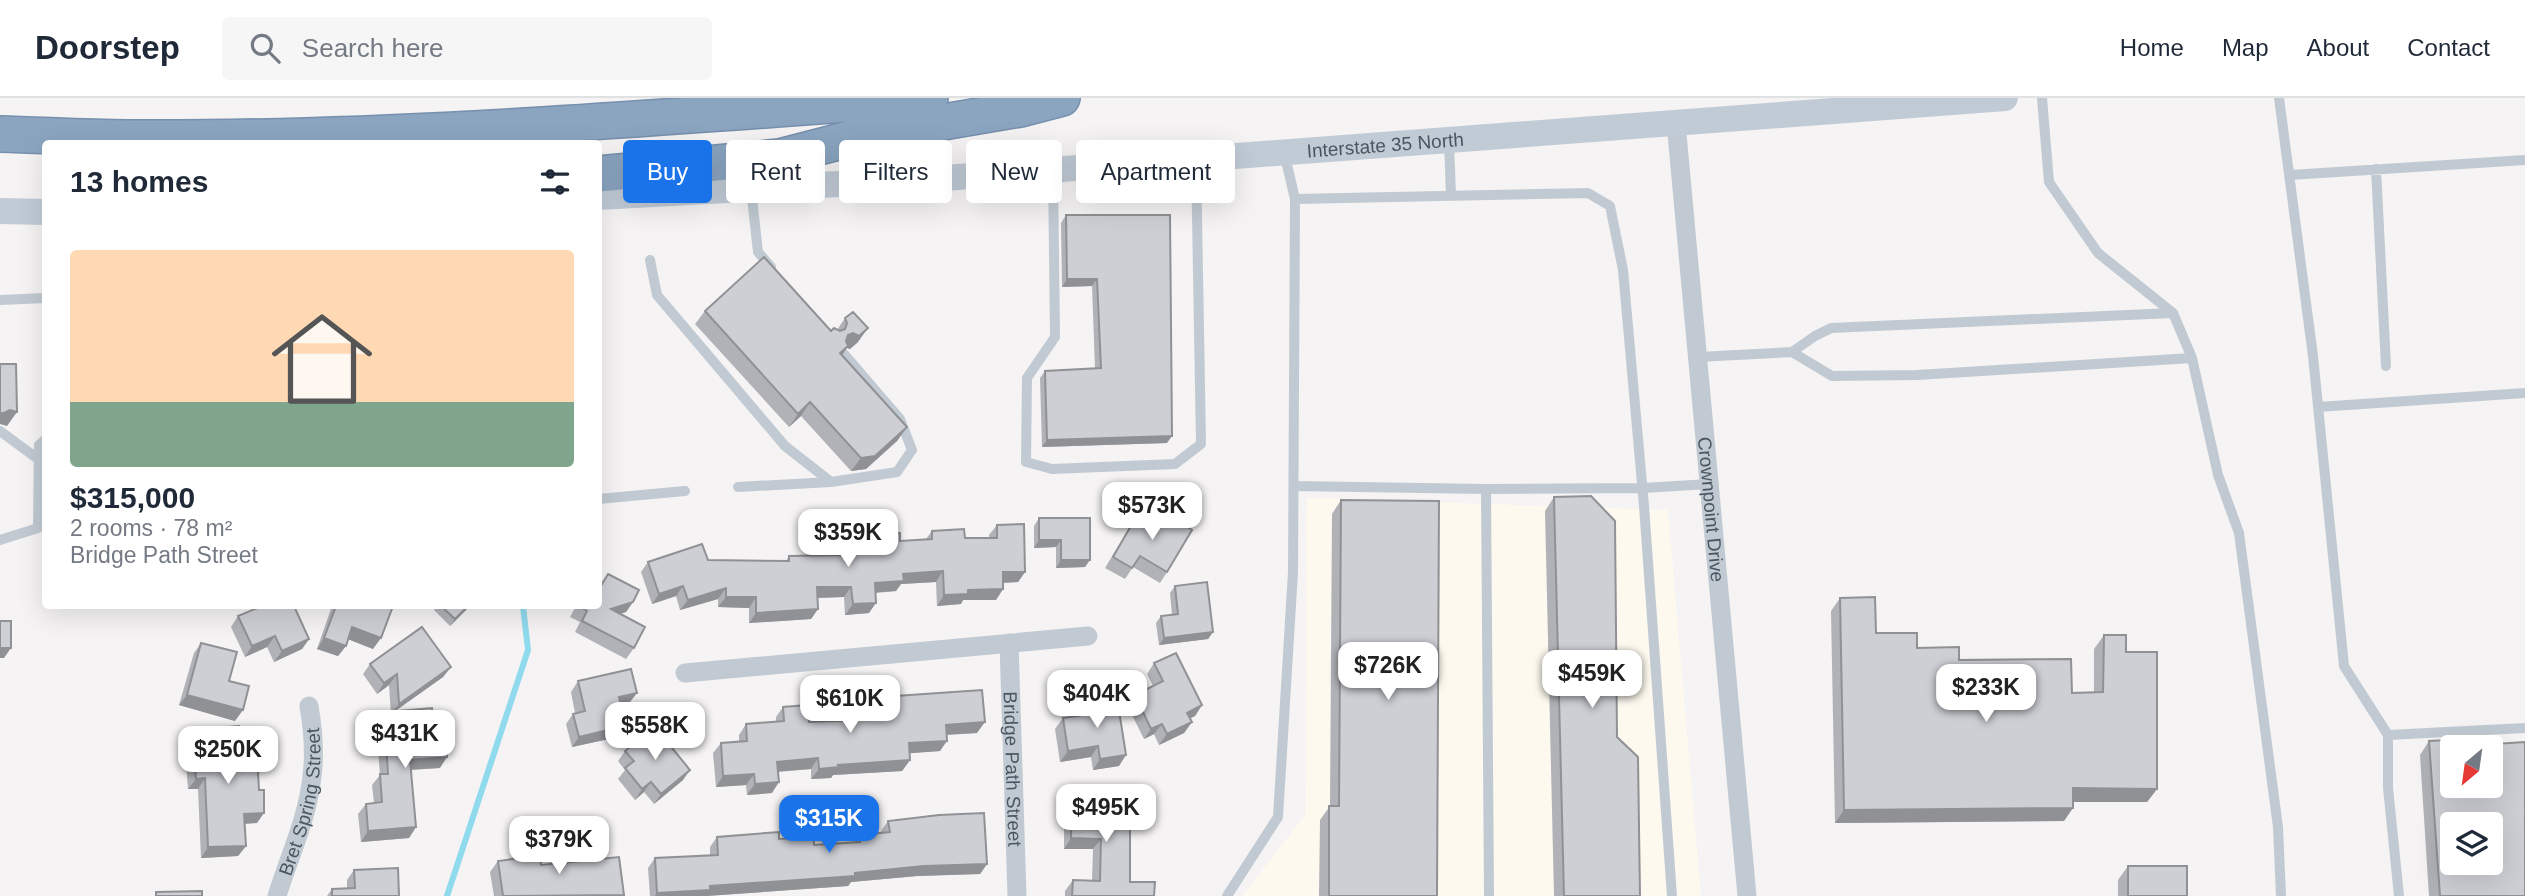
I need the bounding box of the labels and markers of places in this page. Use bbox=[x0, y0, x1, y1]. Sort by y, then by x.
pin: $573K bbox=[1103, 482, 1201, 542]
pin: $359K bbox=[799, 510, 897, 569]
pin: $726K bbox=[1339, 642, 1437, 702]
pin: $459K bbox=[1543, 650, 1641, 710]
pin: $233K bbox=[1937, 664, 2035, 724]
pin: $404K bbox=[1048, 670, 1146, 730]
pin: $610K bbox=[801, 676, 899, 735]
pin: $558K bbox=[606, 702, 704, 762]
pin: $431K bbox=[356, 710, 454, 770]
pin: $250K bbox=[179, 726, 277, 786]
pin: $495K bbox=[1057, 784, 1155, 844]
pin: $315K bbox=[780, 796, 878, 855]
pin: $379K bbox=[510, 816, 608, 876]

